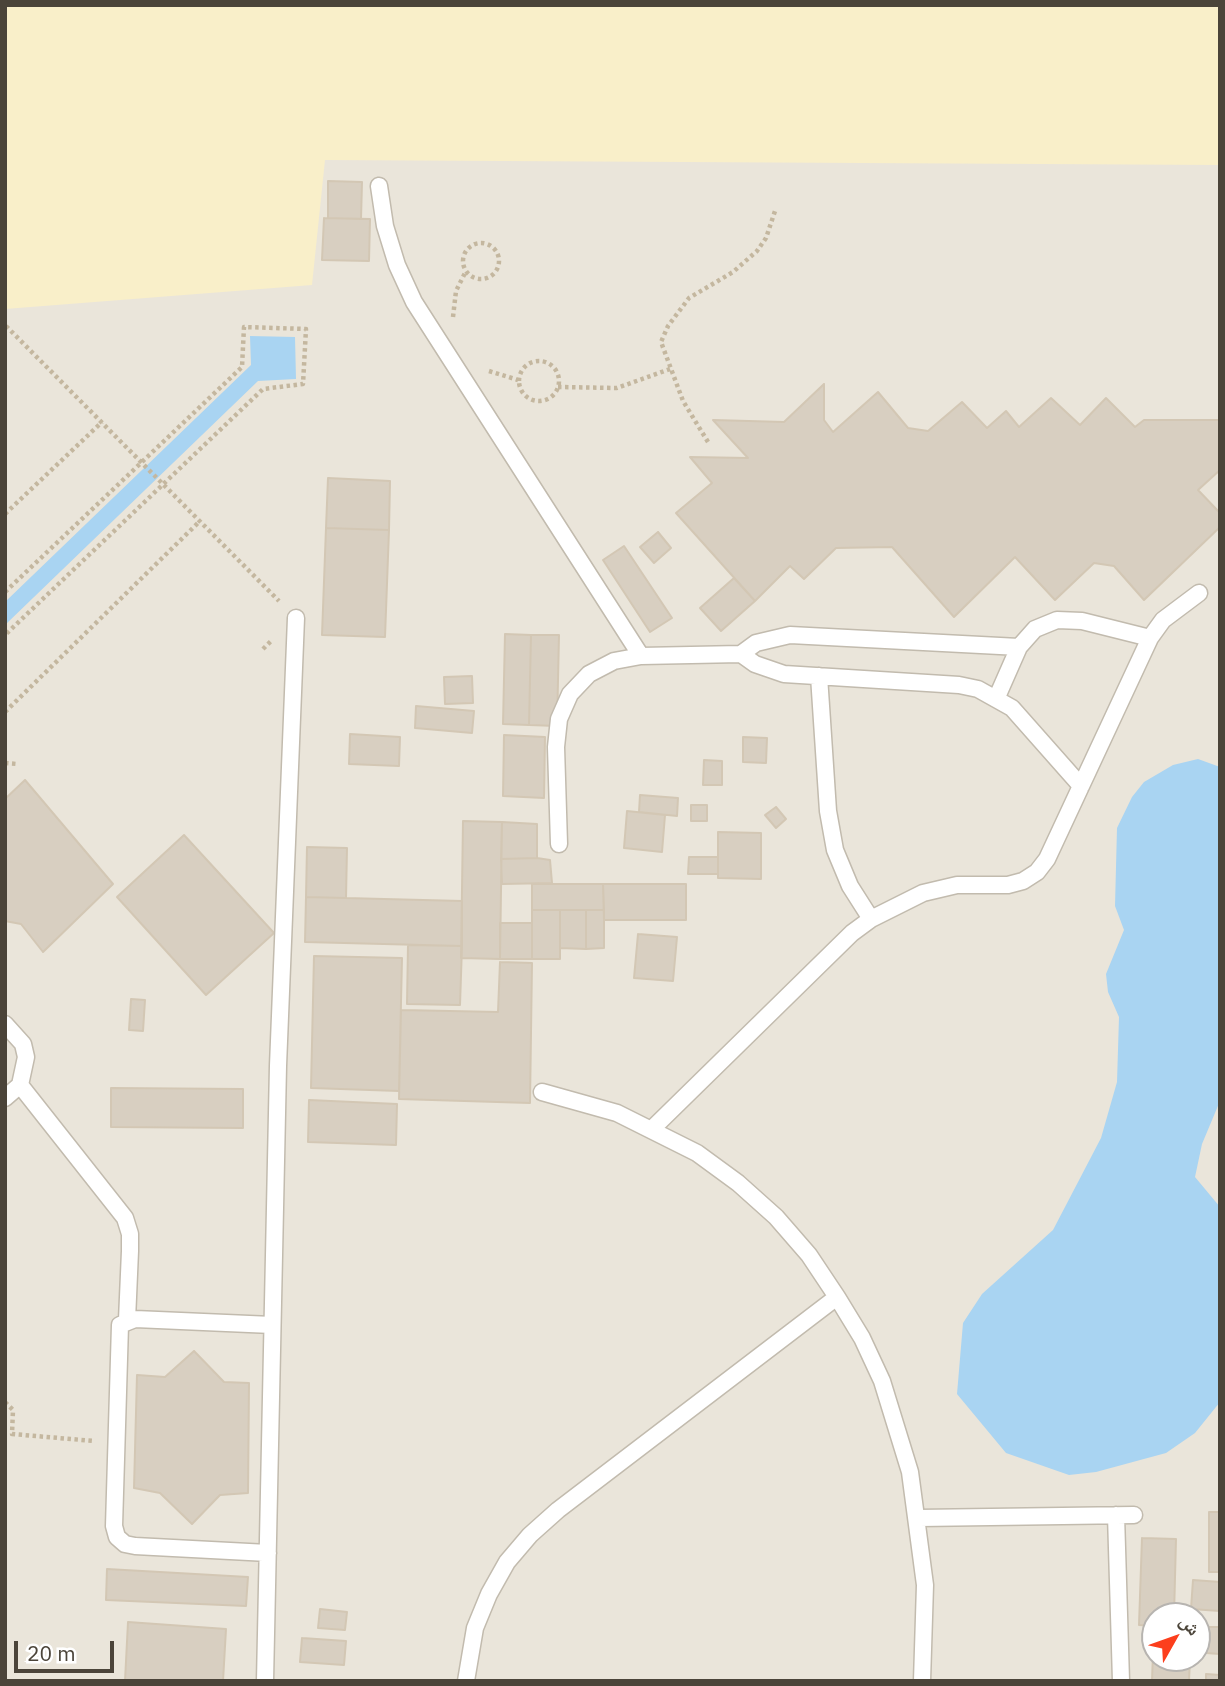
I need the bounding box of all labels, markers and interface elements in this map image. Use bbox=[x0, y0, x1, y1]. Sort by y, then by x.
north arrow bbox=[1141, 1602, 1211, 1672]
text: ش bbox=[1175, 1609, 1206, 1640]
scale bar bbox=[18, 1626, 117, 1670]
text: 20 m bbox=[27, 1639, 76, 1667]

